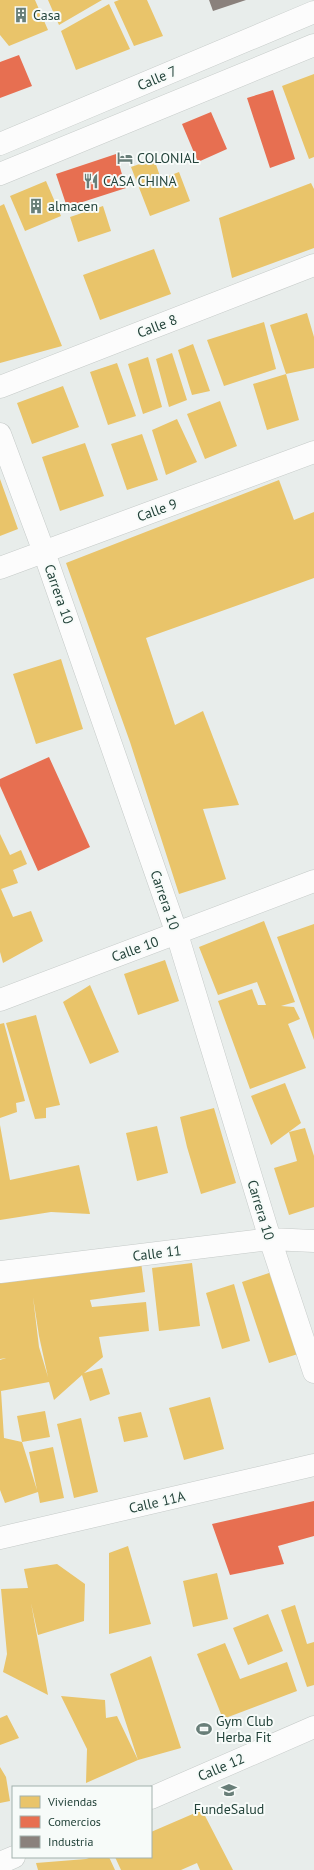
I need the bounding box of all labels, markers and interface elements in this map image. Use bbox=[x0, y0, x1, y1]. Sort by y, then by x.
building icon: Casa bbox=[12, 6, 30, 24]
place label: Casa bbox=[33, 6, 61, 24]
street label: Calle 7 bbox=[134, 62, 180, 94]
hotel icon: COLONIAL bbox=[116, 149, 134, 167]
place label: COLONIAL bbox=[137, 149, 199, 167]
restaurant icon: CASA CHINA bbox=[82, 172, 100, 190]
place label: CASA CHINA bbox=[103, 172, 177, 190]
building icon: almacen bbox=[27, 197, 45, 215]
place label: almacen bbox=[48, 197, 98, 215]
street label: Calle 8 bbox=[134, 310, 180, 342]
street label: Calle 9 bbox=[134, 494, 180, 526]
street label: Carrera 10 bbox=[40, 562, 78, 627]
street label: Carrera 10 bbox=[146, 868, 184, 933]
street label: Calle 10 bbox=[109, 932, 161, 966]
street label: Carrera 10 bbox=[243, 1178, 279, 1243]
street label: Calle 11 bbox=[132, 1241, 182, 1265]
street label: Calle 11A bbox=[127, 1487, 188, 1517]
place label: Gym Club Herba Fit bbox=[216, 1712, 273, 1746]
sports icon: Gym Club Herba Fit bbox=[195, 1720, 213, 1738]
street label: Calle 12 bbox=[195, 1749, 247, 1785]
school or university icon: FundeSalud bbox=[220, 1781, 238, 1799]
legend bbox=[12, 1786, 152, 1858]
text: Viviendas bbox=[47, 1794, 97, 1809]
place label: FundeSalud bbox=[194, 1800, 264, 1818]
text: Comercios bbox=[48, 1814, 101, 1829]
text: Industria bbox=[48, 1834, 93, 1849]

